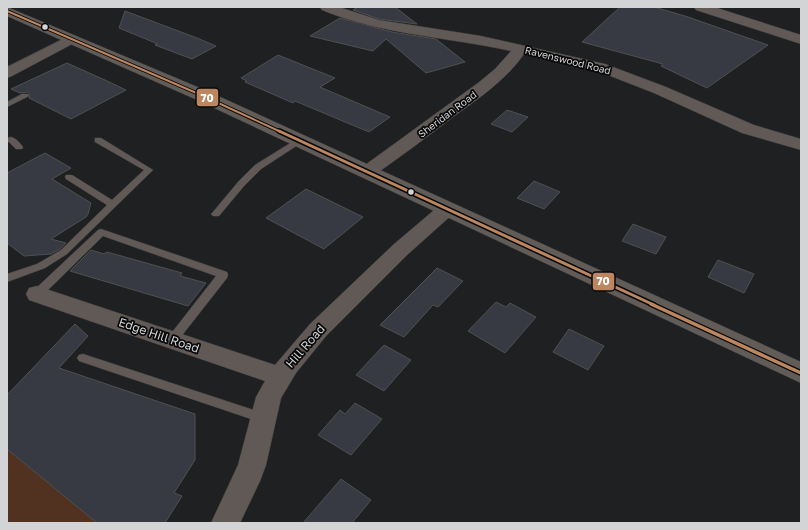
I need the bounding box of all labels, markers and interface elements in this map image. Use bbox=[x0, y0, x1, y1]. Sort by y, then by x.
unlabelled marker bbox=[40, 22, 50, 32]
street label: Ravenswood Road bbox=[524, 44, 612, 76]
line badge: 70 bbox=[196, 88, 219, 107]
street label: Sheridan Road bbox=[415, 88, 479, 140]
text: 70 bbox=[200, 91, 214, 104]
unlabelled marker bbox=[406, 187, 416, 197]
line badge: 70 bbox=[592, 272, 615, 291]
text: 70 bbox=[596, 274, 610, 287]
street label: Edge Hill Road bbox=[117, 314, 201, 356]
street label: Hill Road bbox=[282, 321, 328, 371]

